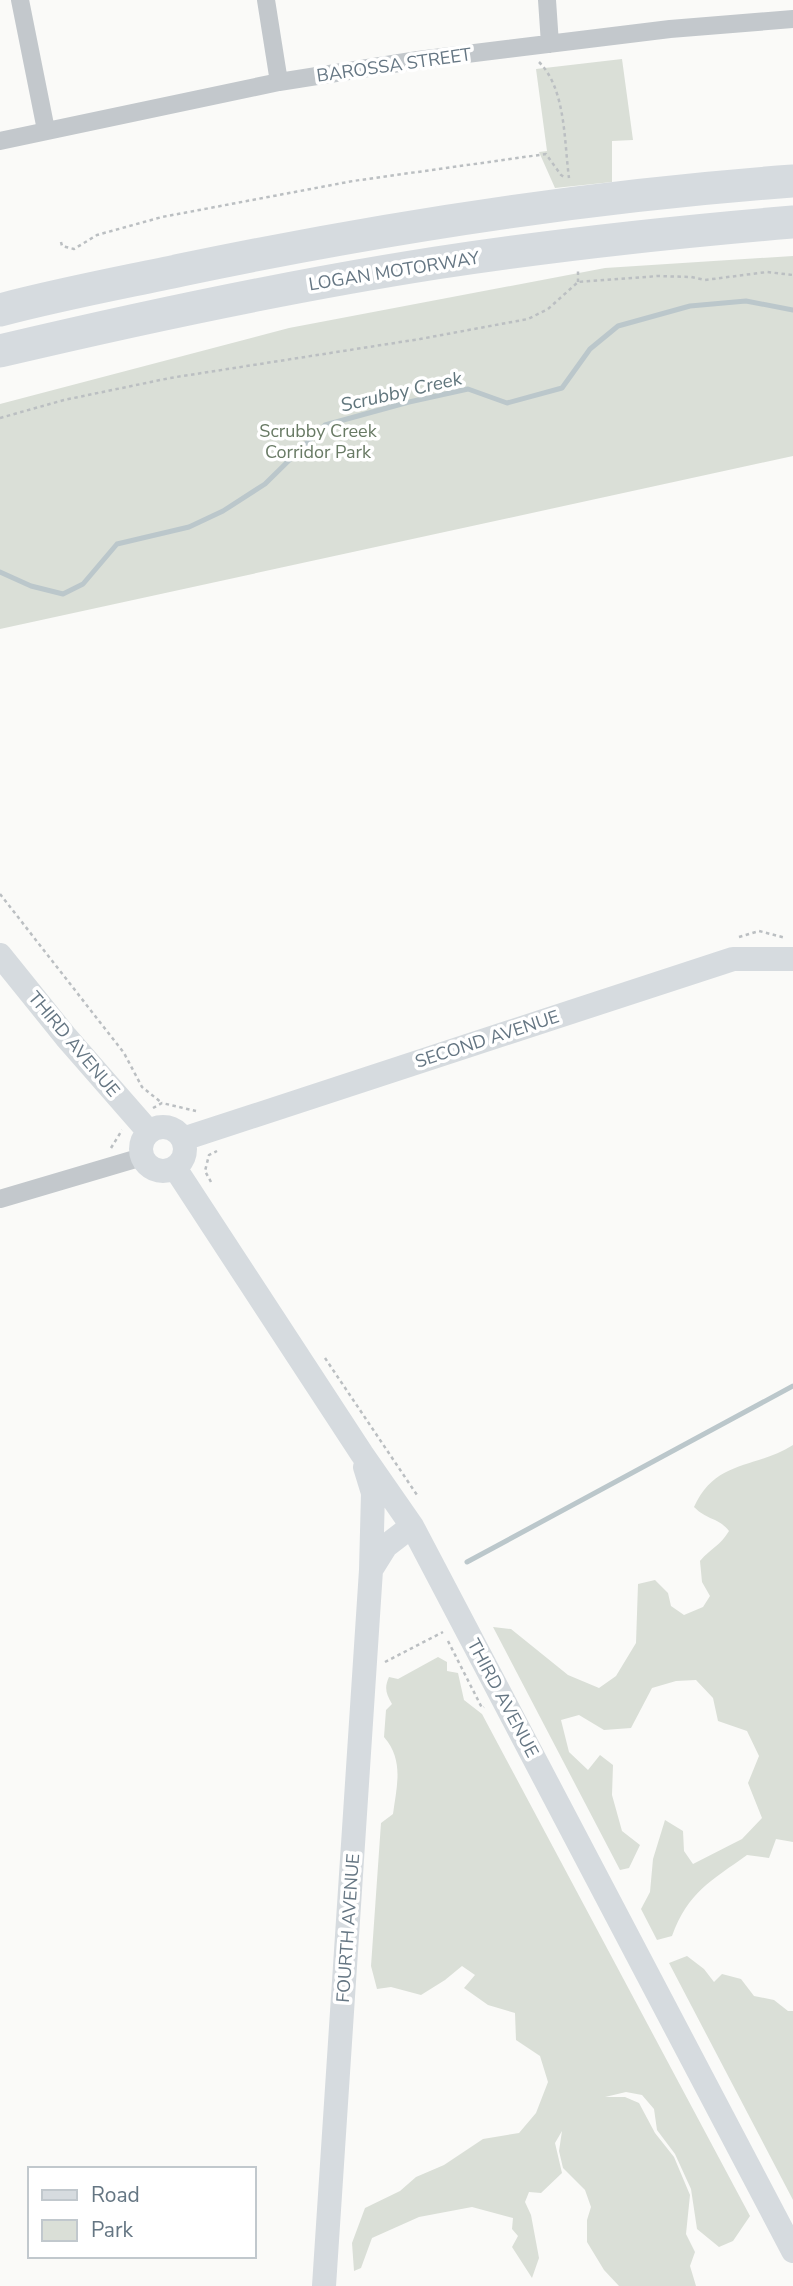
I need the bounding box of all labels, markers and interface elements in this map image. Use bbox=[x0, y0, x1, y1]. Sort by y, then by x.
street label: BAROSSA STREET bbox=[315, 42, 473, 88]
street label: LOGAN MOTORWAY bbox=[307, 246, 481, 296]
water label: Scrubby Creek bbox=[338, 365, 465, 419]
park label: Scrubby Creek Corridor Park bbox=[259, 419, 378, 464]
street label: THIRD AVENUE bbox=[23, 986, 125, 1102]
street label: SECOND AVENUE bbox=[412, 1004, 562, 1074]
street label: THIRD AVENUE bbox=[462, 1634, 544, 1762]
street label: FOURTH AVENUE bbox=[331, 1853, 365, 2003]
legend bbox=[28, 2167, 256, 2258]
text: Road bbox=[91, 2181, 140, 2209]
text: Park bbox=[91, 2216, 133, 2244]

